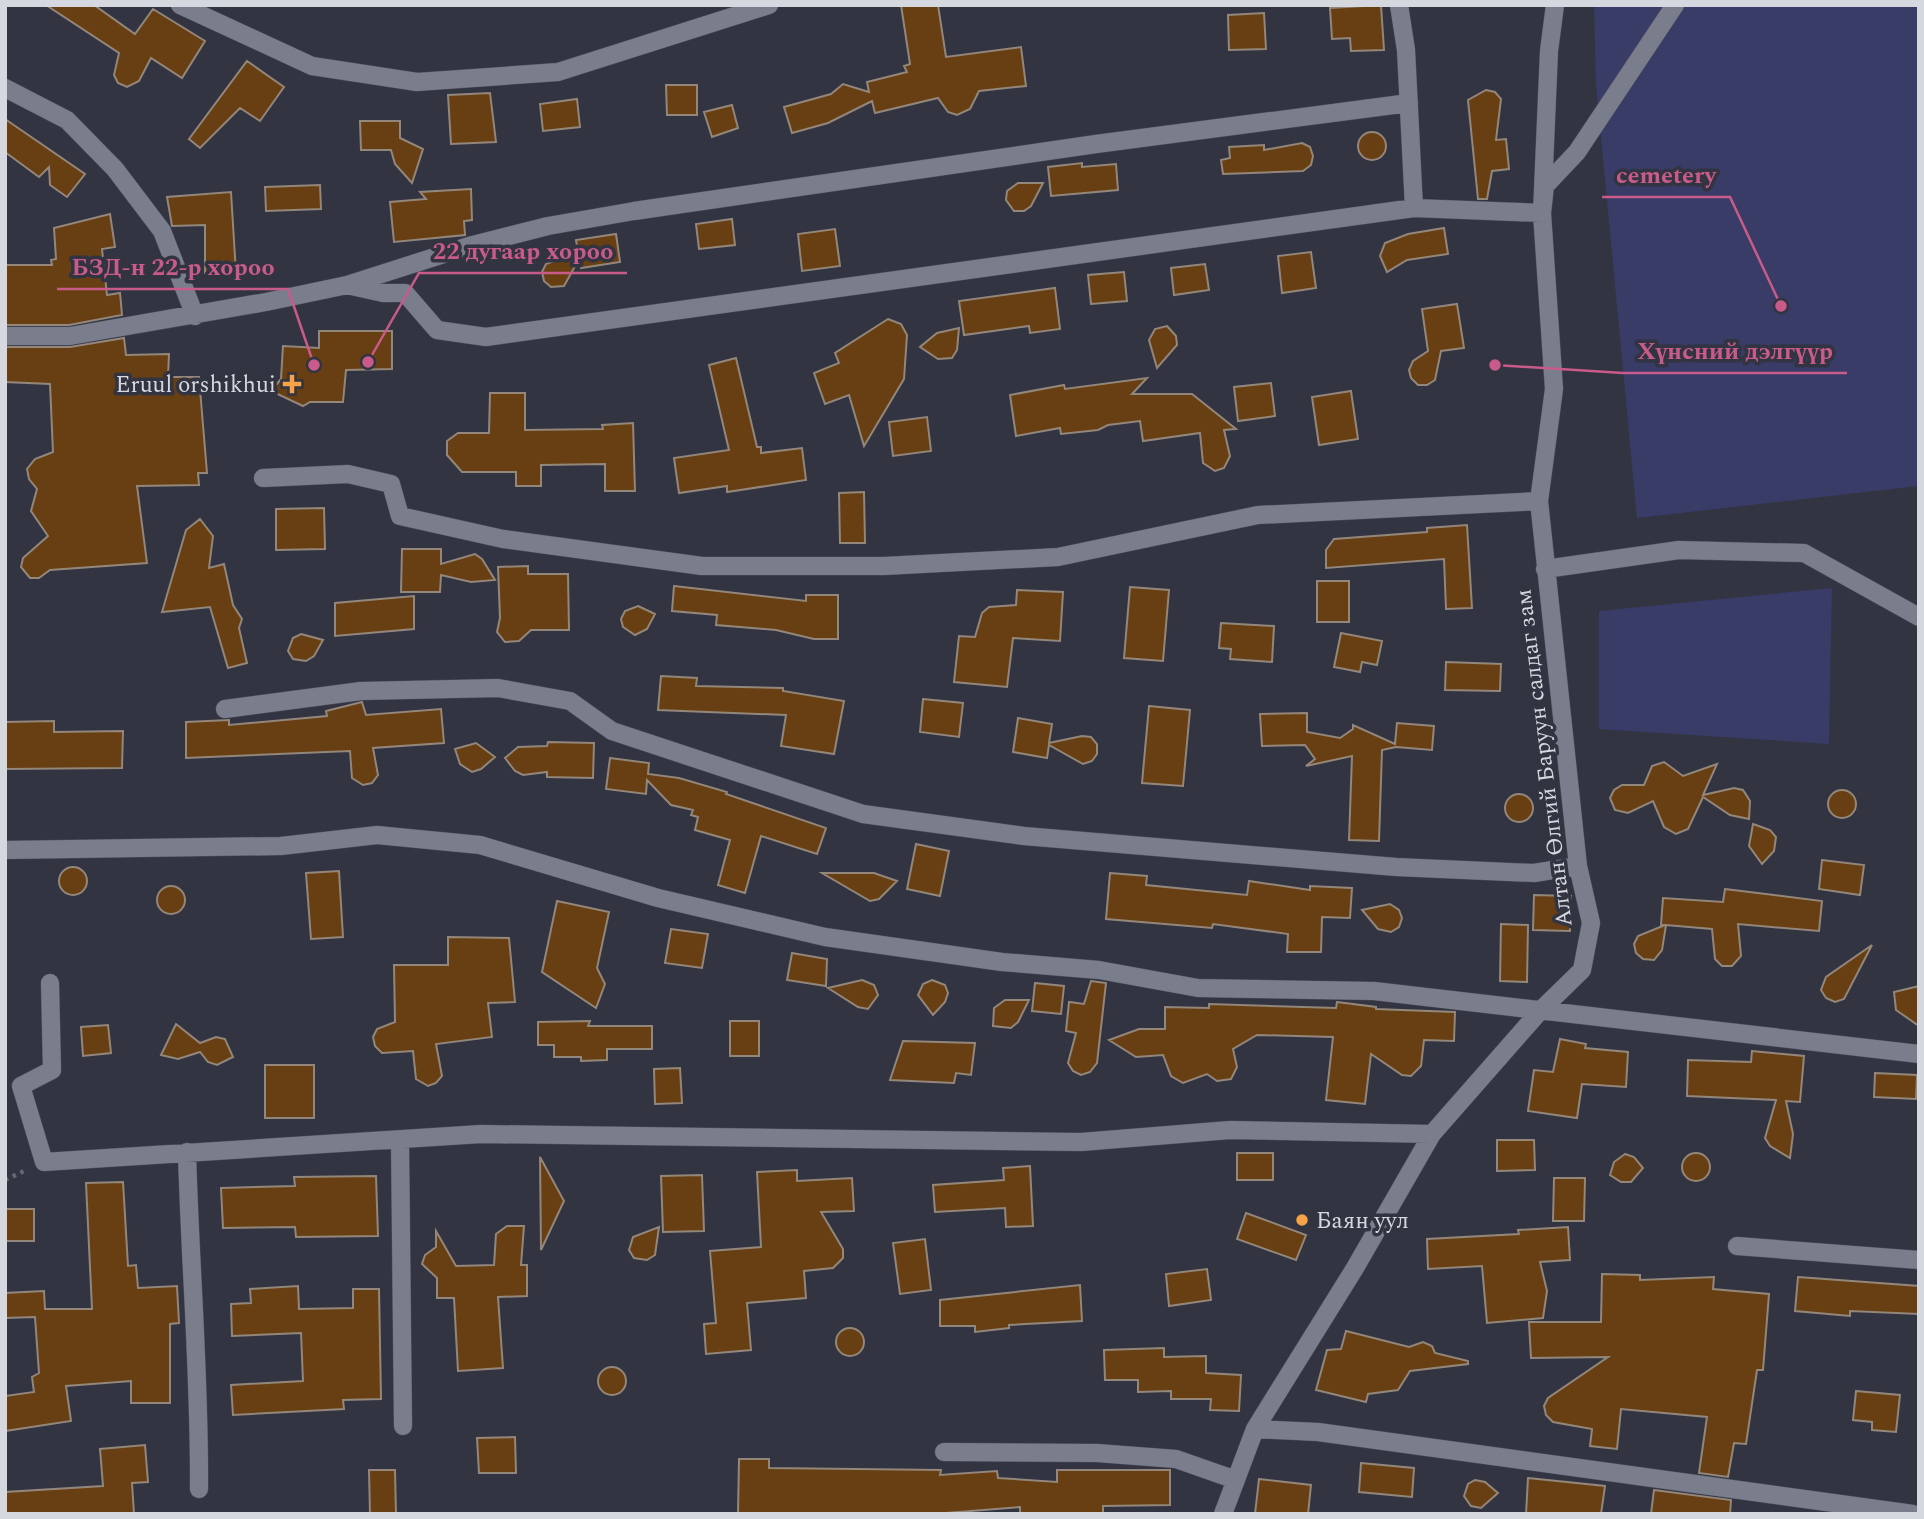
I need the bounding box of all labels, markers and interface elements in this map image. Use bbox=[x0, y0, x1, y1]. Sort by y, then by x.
callout: cemetery bbox=[1602, 152, 1730, 197]
text: cemetery bbox=[1616, 158, 1717, 194]
callout: 22 дугаар хороо bbox=[419, 228, 627, 273]
text: 22 дугаар хороо bbox=[433, 234, 613, 270]
callout: БЗД-н 22-р хороо bbox=[57, 244, 288, 289]
text: БЗД-н 22-р хороо bbox=[71, 250, 275, 286]
callout: Хүнсний дэлгүүр bbox=[1623, 328, 1847, 373]
text: Хүнсний дэлгүүр bbox=[1637, 334, 1833, 370]
place label: Eruul orshikhui bbox=[116, 368, 276, 403]
marker: Eruul orshikhui bbox=[282, 374, 302, 394]
street label: Алтан Өлгий Баруун салдаг зам bbox=[1506, 587, 1583, 929]
place label: Баян уул bbox=[1316, 1204, 1409, 1239]
marker: Баян уул bbox=[1294, 1212, 1310, 1228]

